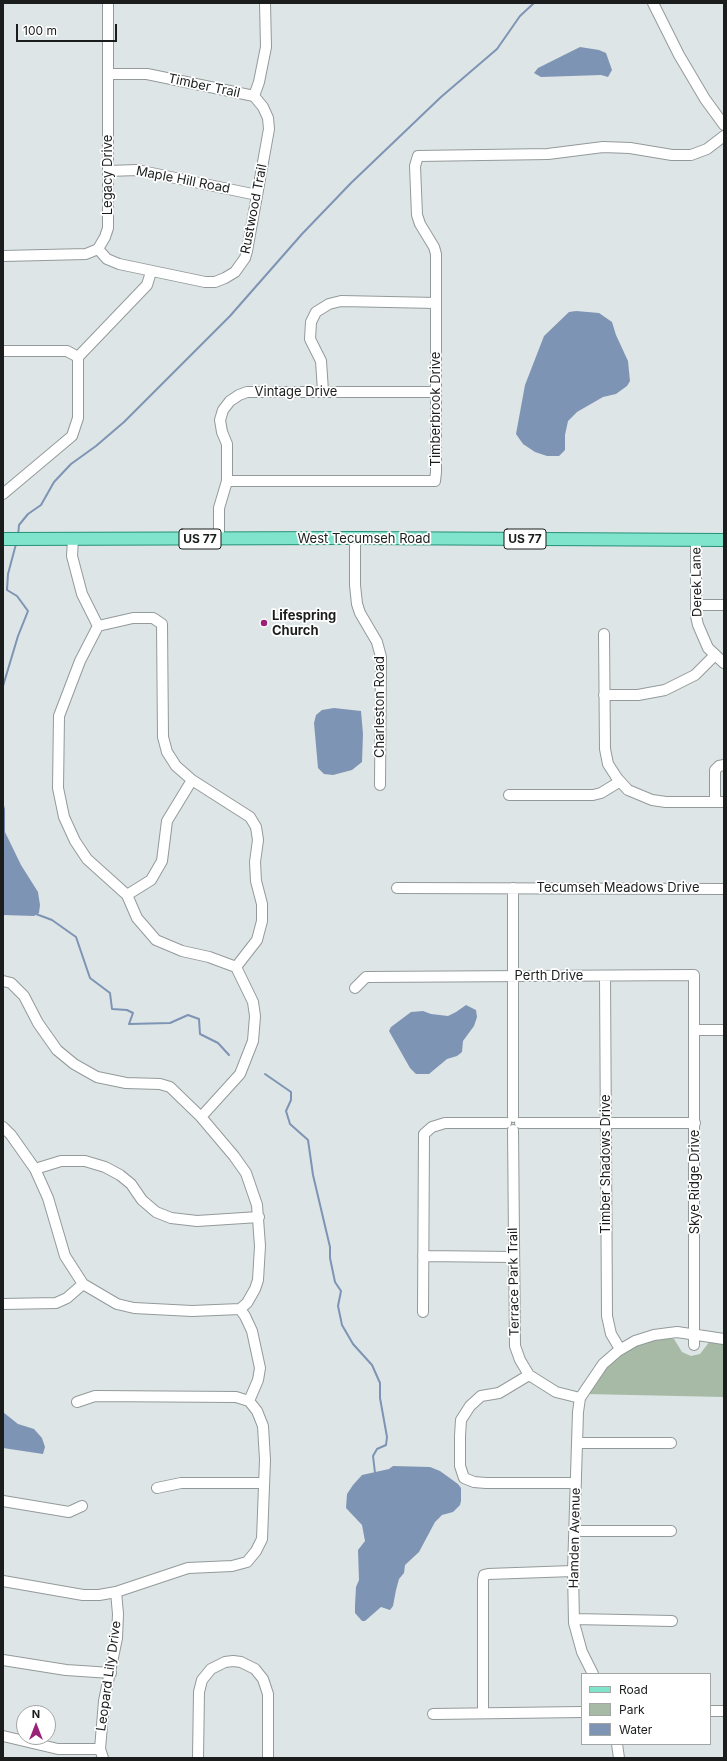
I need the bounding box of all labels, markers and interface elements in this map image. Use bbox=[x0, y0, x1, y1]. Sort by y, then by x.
scale bar bbox=[18, 16, 119, 42]
text: 100 m bbox=[23, 23, 57, 38]
street label: Timber Trail bbox=[167, 71, 241, 101]
street label: Legacy Drive bbox=[100, 135, 116, 215]
street label: Maple Hill Road bbox=[135, 163, 231, 197]
street label: Rustwood Trail bbox=[238, 163, 270, 255]
street label: Timberbrook Drive bbox=[428, 352, 444, 466]
street label: Vintage Drive bbox=[255, 384, 337, 400]
road number: US 77 bbox=[179, 529, 221, 549]
road number: US 77 bbox=[504, 529, 546, 549]
street label: West Tecumseh Road bbox=[297, 531, 431, 547]
street label: Derek Lane bbox=[689, 547, 705, 617]
place label: Lifespring Church bbox=[272, 608, 336, 639]
marker: Lifespring Church bbox=[259, 618, 269, 628]
street label: Charleston Road bbox=[372, 656, 388, 758]
street label: Tecumseh Meadows Drive bbox=[537, 880, 699, 896]
street label: Perth Drive bbox=[515, 968, 583, 984]
street label: Timber Shadows Drive bbox=[598, 1094, 614, 1234]
street label: Skye Ridge Drive bbox=[687, 1130, 703, 1234]
street label: Terrace Park Trail bbox=[505, 1228, 523, 1336]
street label: Hamden Avenue bbox=[566, 1487, 584, 1589]
street label: Leopard Lily Drive bbox=[94, 1620, 124, 1732]
legend bbox=[581, 1673, 711, 1745]
text: Road bbox=[619, 1682, 648, 1697]
text: Park bbox=[619, 1702, 645, 1717]
north arrow bbox=[16, 1705, 56, 1745]
text: N bbox=[32, 1707, 40, 1721]
text: Water bbox=[619, 1722, 652, 1737]

